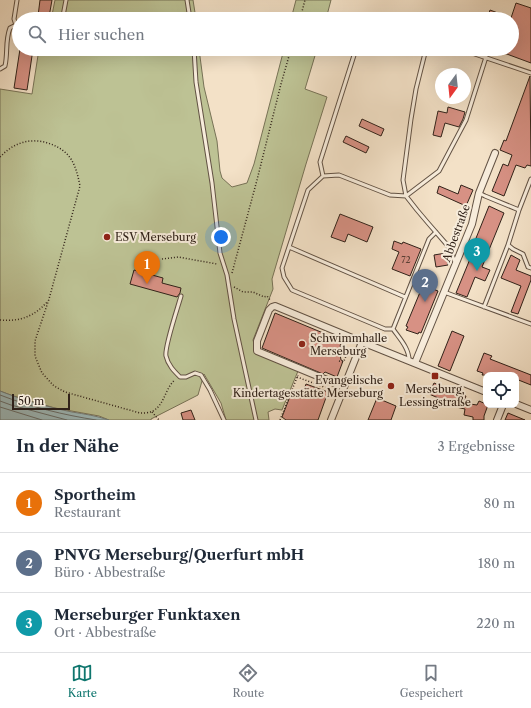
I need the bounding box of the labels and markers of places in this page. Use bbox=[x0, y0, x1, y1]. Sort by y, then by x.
place label: ESV Merseburg bbox=[115, 230, 196, 244]
marker: ESV Merseburg bbox=[102, 232, 112, 242]
pin: 3 bbox=[464, 238, 490, 271]
pin: 1 bbox=[134, 251, 160, 284]
pin: 2 bbox=[412, 269, 438, 302]
place label: Schwimmhalle Merseburg bbox=[310, 331, 387, 358]
marker: Schwimmhalle Merseburg bbox=[297, 339, 307, 349]
marker: Merseburg, Lessingstraße bbox=[430, 371, 440, 381]
place label: Evangelische Kindertagesstätte Merseburg bbox=[233, 373, 383, 400]
marker: Evangelische Kindertagesstätte Merseburg bbox=[386, 381, 396, 391]
place label: Merseburg, Lessingstraße bbox=[399, 382, 471, 409]

